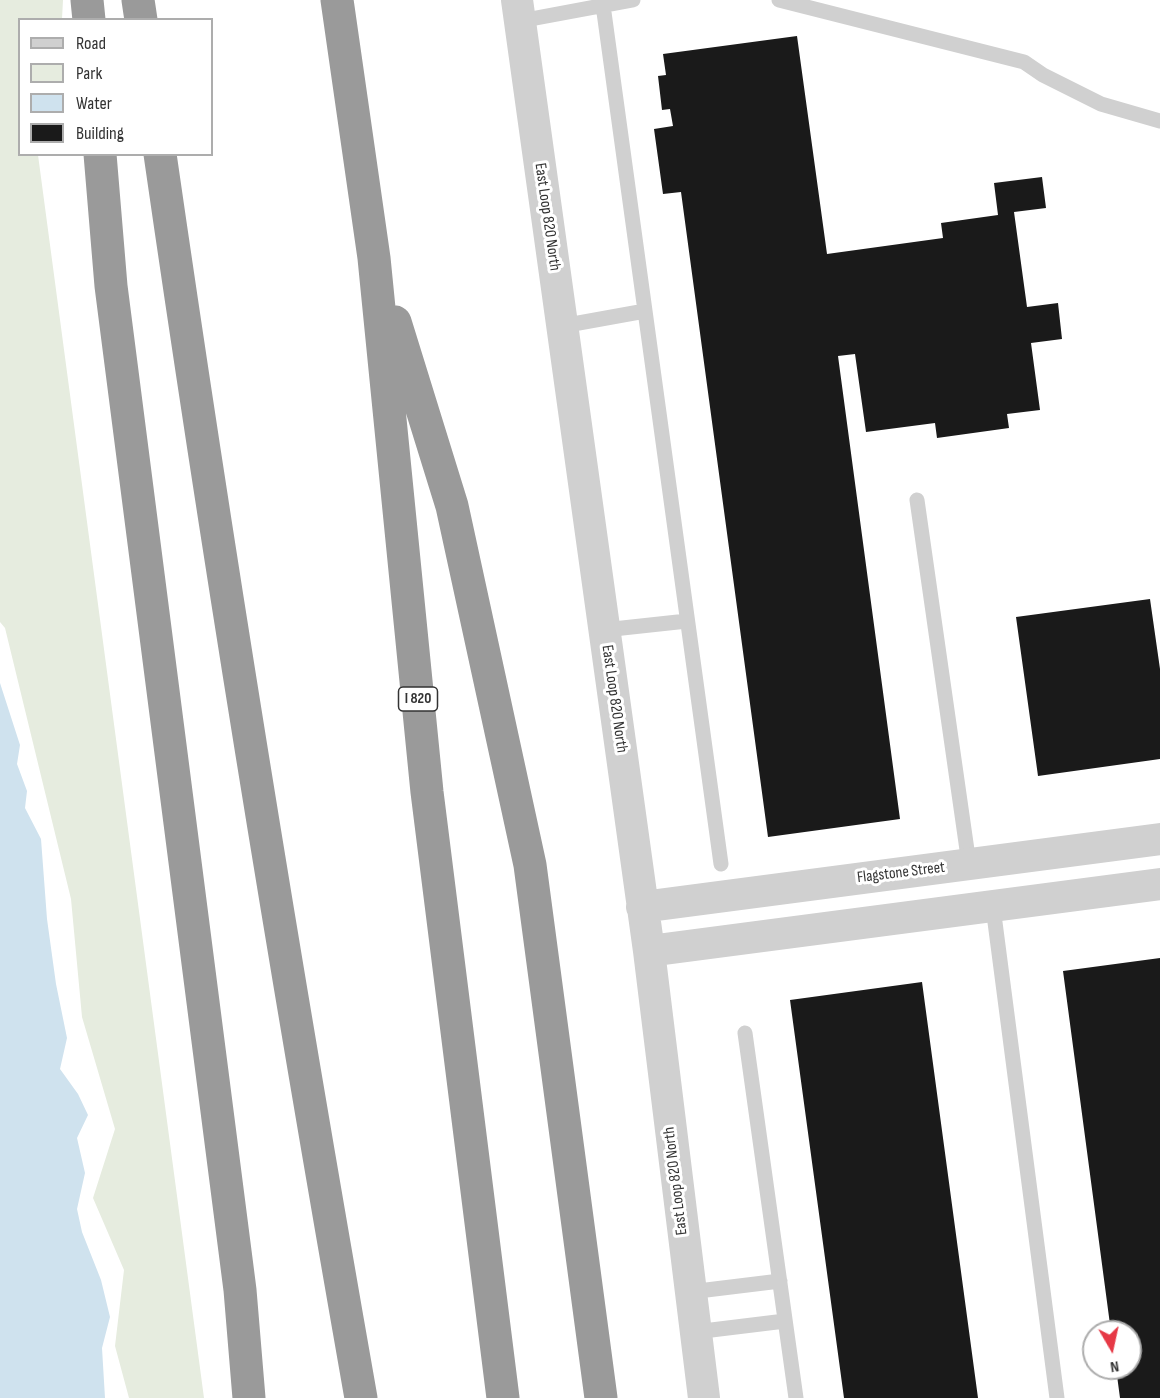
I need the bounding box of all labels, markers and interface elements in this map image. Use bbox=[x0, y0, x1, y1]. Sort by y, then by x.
legend bbox=[18, 18, 213, 156]
text: Road bbox=[76, 33, 106, 54]
text: Park bbox=[76, 63, 102, 84]
text: Water bbox=[76, 93, 112, 114]
text: Building bbox=[76, 123, 124, 144]
street label: East Loop 820 North bbox=[530, 162, 564, 272]
street label: East Loop 820 North bbox=[597, 644, 631, 754]
road number: I 820 bbox=[398, 687, 438, 711]
street label: Flagstone Street bbox=[856, 858, 946, 888]
street label: East Loop 820 North bbox=[660, 1126, 692, 1236]
north arrow bbox=[1082, 1320, 1142, 1380]
text: N bbox=[1109, 1356, 1120, 1376]

